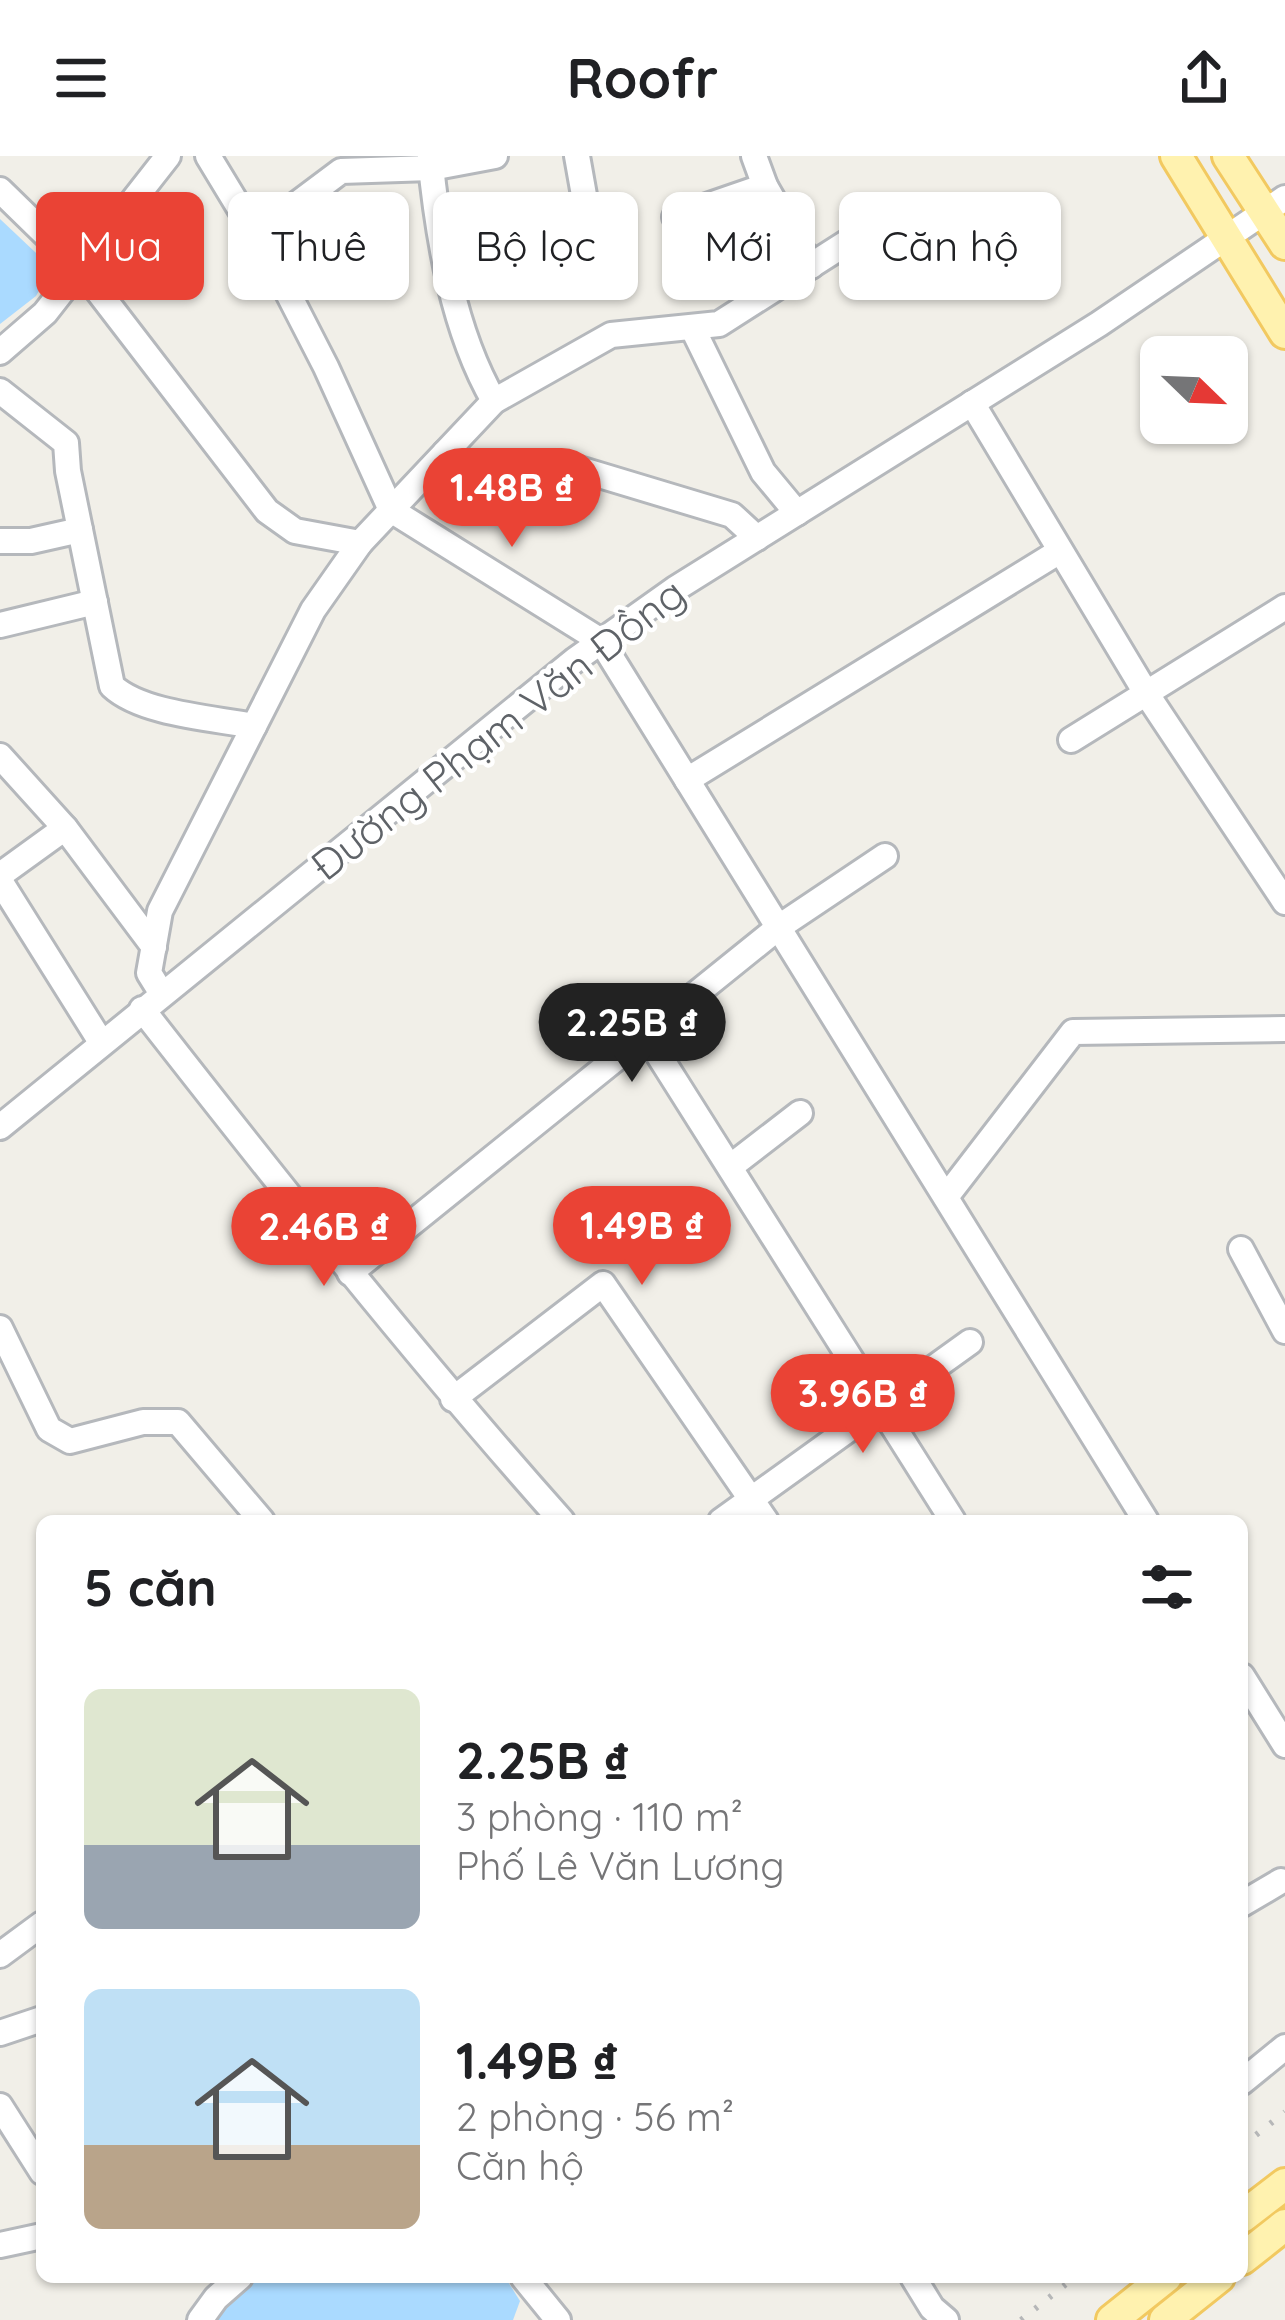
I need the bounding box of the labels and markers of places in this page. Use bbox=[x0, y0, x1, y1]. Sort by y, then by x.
pin: 1.48B ₫ bbox=[401, 448, 623, 550]
pin: 2.25B ₫ bbox=[521, 983, 743, 1085]
pin: 1.49B ₫ bbox=[531, 1186, 753, 1288]
pin: 2.46B ₫ bbox=[213, 1187, 435, 1289]
pin: 3.96B ₫ bbox=[752, 1354, 974, 1456]

